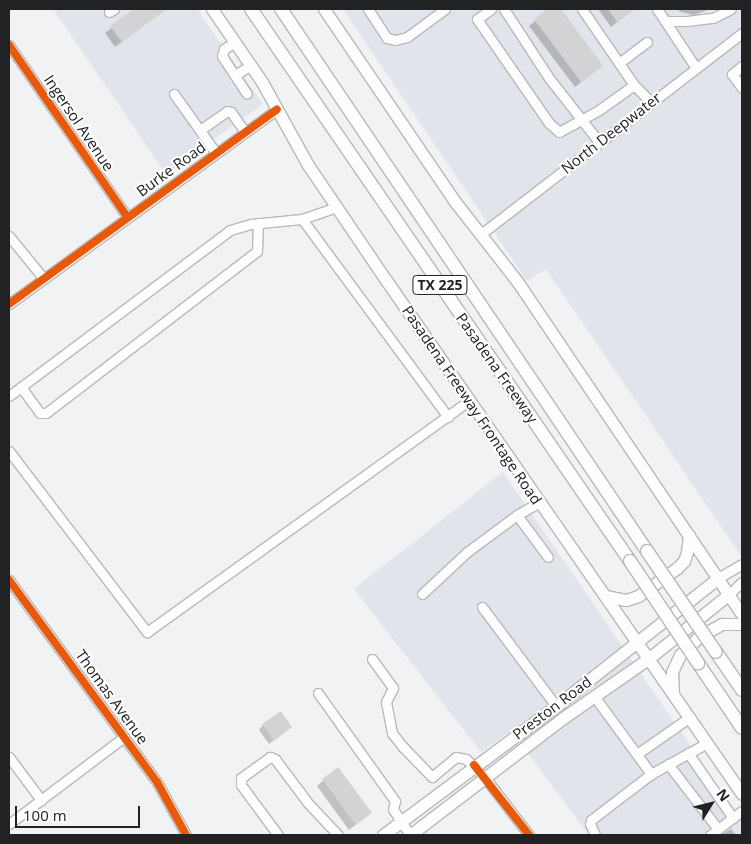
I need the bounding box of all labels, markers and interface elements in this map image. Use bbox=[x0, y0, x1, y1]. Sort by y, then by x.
street label: Ingersol Avenue bbox=[40, 71, 118, 175]
street label: North Deepwater bbox=[558, 88, 664, 178]
street label: Burke Road bbox=[133, 138, 209, 200]
road number: TX 225 bbox=[411, 274, 469, 296]
street label: Pasadena Freeway Frontage Road bbox=[399, 302, 545, 508]
street label: Pasadena Freeway bbox=[452, 310, 542, 426]
street label: Thomas Avenue bbox=[72, 646, 152, 748]
street label: Preston Road bbox=[509, 673, 595, 743]
north arrow bbox=[686, 779, 736, 829]
text: N bbox=[713, 785, 735, 805]
scale bar bbox=[18, 796, 142, 828]
text: 100 m bbox=[23, 805, 67, 825]

